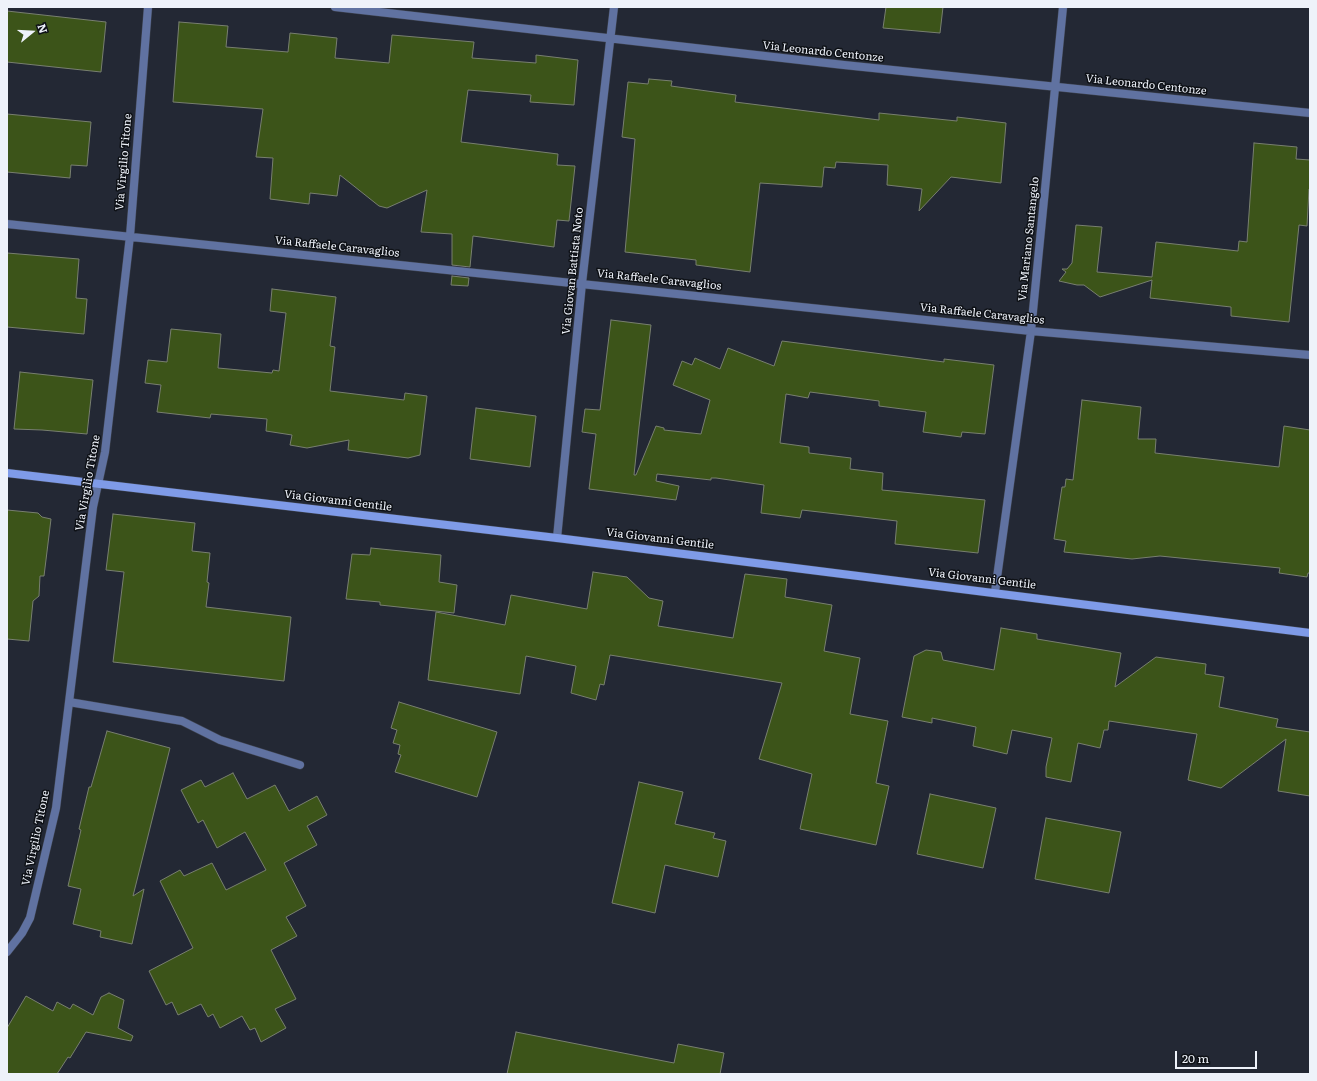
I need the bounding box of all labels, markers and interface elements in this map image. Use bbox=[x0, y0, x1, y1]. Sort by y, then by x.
north arrow bbox=[12, 12, 52, 52]
text: N bbox=[34, 21, 52, 35]
street label: Via Leonardo Centonze bbox=[762, 39, 884, 65]
street label: Via Leonardo Centonze bbox=[1085, 72, 1207, 98]
street label: Via Virgilio Titone bbox=[113, 113, 135, 211]
street label: Via Mariano Santangelo bbox=[1016, 176, 1042, 302]
street label: Via Giovan Battista Noto bbox=[560, 207, 586, 335]
street label: Via Raffaele Caravaglios bbox=[274, 234, 400, 260]
street label: Via Raffaele Caravaglios bbox=[596, 267, 722, 293]
street label: Via Raffaele Caravaglios bbox=[919, 301, 1045, 327]
street label: Via Virgilio Titone bbox=[73, 434, 103, 532]
street label: Via Giovanni Gentile bbox=[283, 488, 393, 514]
street label: Via Giovanni Gentile bbox=[605, 526, 715, 552]
street label: Via Giovanni Gentile bbox=[927, 566, 1037, 592]
street label: Via Virgilio Titone bbox=[19, 789, 53, 887]
scale bar bbox=[1177, 1043, 1259, 1069]
text: 20 m bbox=[1182, 1049, 1209, 1067]

